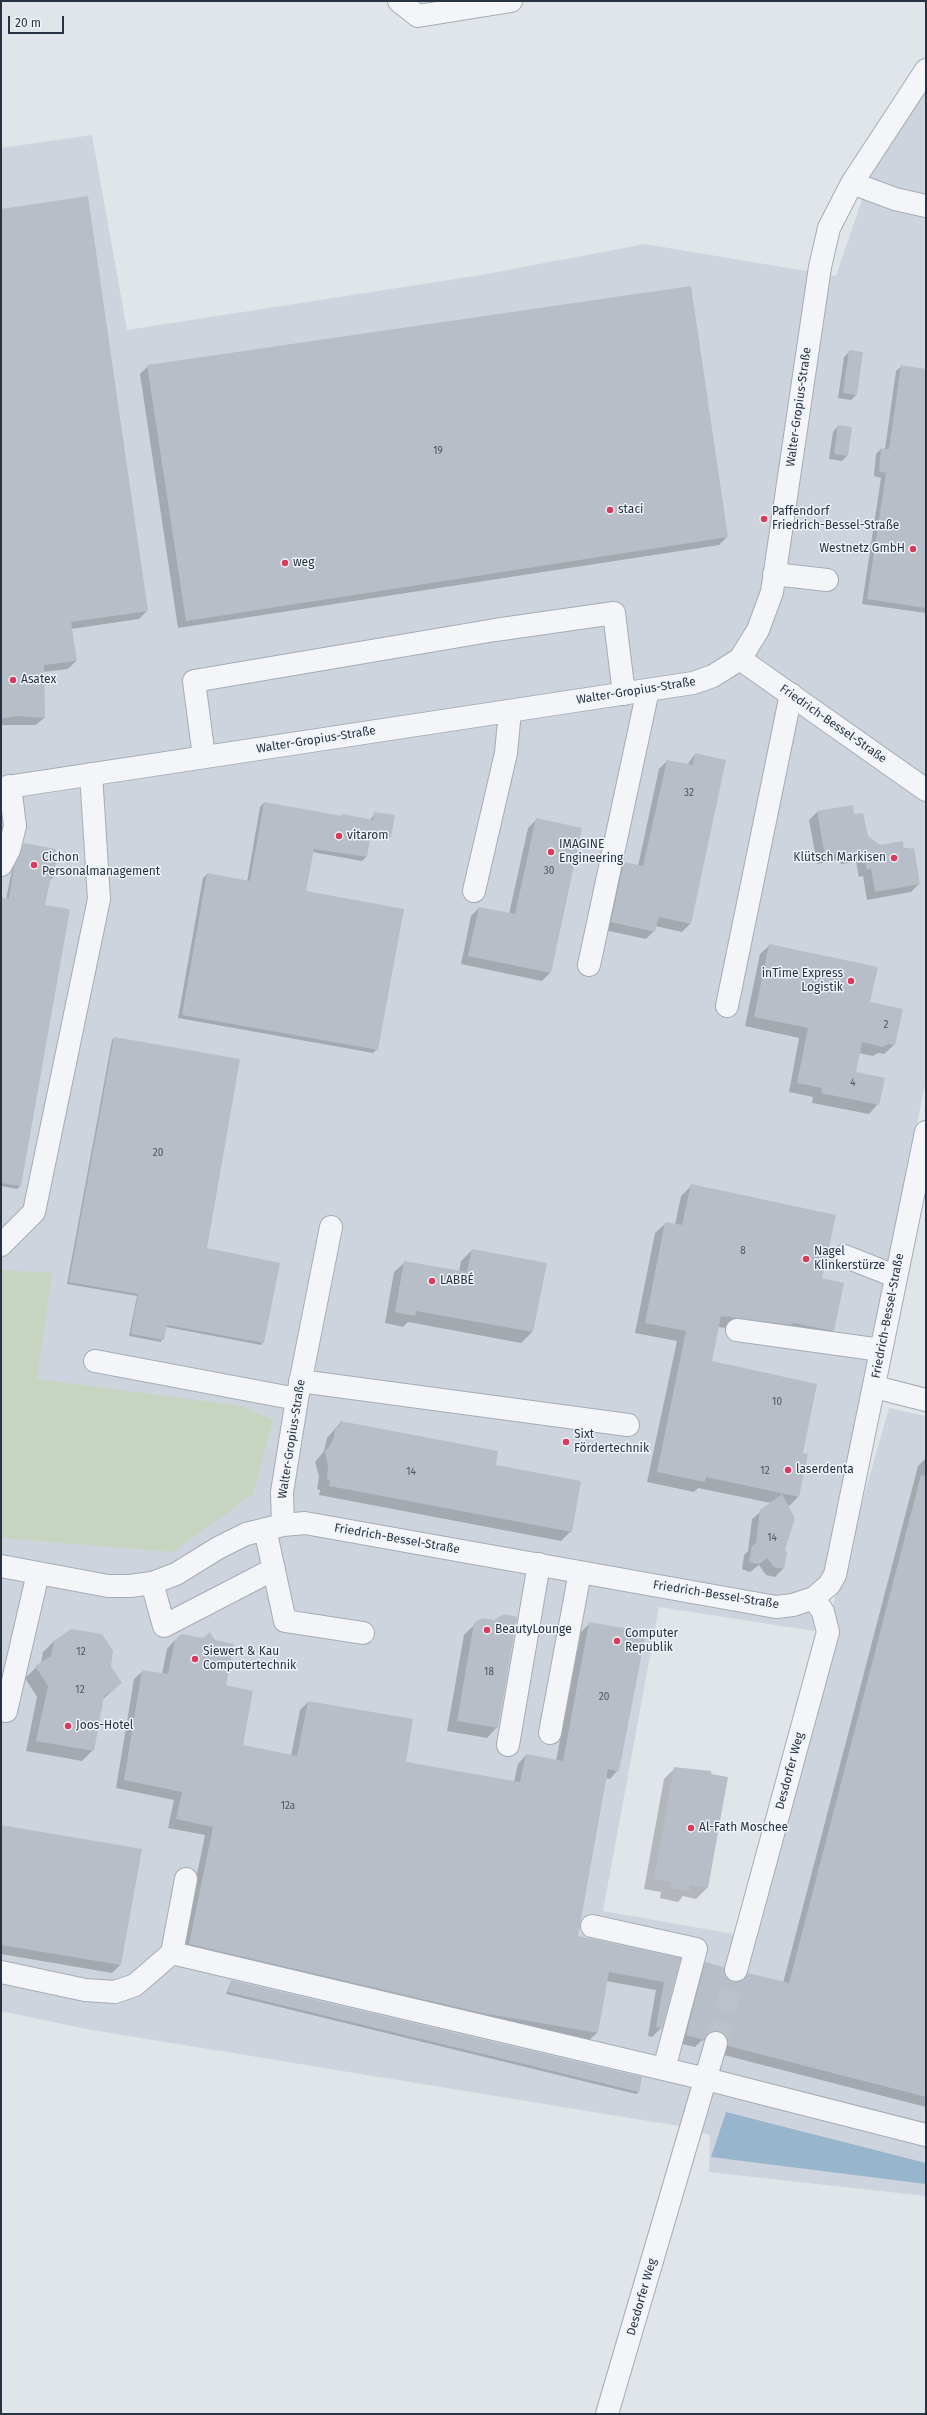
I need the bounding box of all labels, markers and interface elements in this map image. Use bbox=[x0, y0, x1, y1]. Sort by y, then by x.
scale bar bbox=[10, 8, 66, 34]
text: 20 m bbox=[15, 16, 41, 30]
street label: Walter-Gropius-Straße bbox=[783, 346, 815, 468]
house number: 19 bbox=[433, 445, 443, 457]
place label: staci bbox=[618, 503, 643, 517]
marker: staci bbox=[605, 505, 615, 515]
place label: Paffendorf Friedrich-Bessel-Straße bbox=[772, 505, 899, 533]
marker: Paffendorf Friedrich-Bessel-Straße bbox=[759, 514, 769, 524]
place label: Westnetz GmbH bbox=[819, 542, 905, 556]
marker: Westnetz GmbH bbox=[908, 544, 918, 554]
place label: weg bbox=[293, 556, 314, 570]
marker: weg bbox=[280, 558, 290, 568]
place label: Asatex bbox=[21, 673, 56, 687]
street label: Walter-Gropius-Straße bbox=[575, 674, 697, 708]
marker: Asatex bbox=[8, 675, 18, 685]
street label: Friedrich-Bessel-Straße bbox=[777, 682, 889, 766]
street label: Walter-Gropius-Straße bbox=[255, 723, 377, 757]
house number: 32 bbox=[684, 787, 694, 799]
place label: vitarom bbox=[347, 829, 389, 843]
marker: vitarom bbox=[334, 831, 344, 841]
place label: IMAGINE Engineering bbox=[559, 838, 623, 866]
marker: IMAGINE Engineering bbox=[546, 847, 556, 857]
place label: Cichon Personalmanagement bbox=[42, 851, 160, 879]
place label: Klütsch Markisen bbox=[793, 851, 886, 865]
marker: Klütsch Markisen bbox=[889, 853, 899, 863]
marker: Cichon Personalmanagement bbox=[29, 860, 39, 870]
house number: 30 bbox=[544, 865, 554, 877]
place label: inTime Express Logistik bbox=[762, 967, 843, 995]
marker: inTime Express Logistik bbox=[846, 976, 856, 986]
house number: 2 bbox=[884, 1019, 888, 1031]
house number: 4 bbox=[850, 1077, 856, 1089]
house number: 20 bbox=[153, 1147, 163, 1159]
house number: 8 bbox=[740, 1245, 746, 1257]
place label: Nagel Klinkerstürze bbox=[814, 1245, 885, 1273]
street label: Friedrich-Bessel-Straße bbox=[869, 1252, 907, 1380]
marker: Nagel Klinkerstürze bbox=[801, 1254, 811, 1264]
place label: LABBÉ bbox=[440, 1274, 474, 1288]
marker: LABBÉ bbox=[427, 1276, 437, 1286]
street label: Walter-Gropius-Straße bbox=[275, 1378, 309, 1500]
house number: 10 bbox=[772, 1396, 782, 1408]
place label: Sixt Fördertechnik bbox=[574, 1428, 649, 1456]
marker: Sixt Fördertechnik bbox=[561, 1437, 571, 1447]
place label: laserdenta bbox=[796, 1463, 854, 1477]
house number: 12 bbox=[760, 1465, 770, 1477]
marker: laserdenta bbox=[783, 1465, 793, 1475]
house number: 14 bbox=[406, 1466, 416, 1478]
street label: Friedrich-Bessel-Straße bbox=[333, 1521, 461, 1557]
house number: 14 bbox=[767, 1532, 777, 1544]
street label: Friedrich-Bessel-Straße bbox=[652, 1578, 780, 1612]
place label: BeautyLounge bbox=[495, 1623, 572, 1637]
marker: BeautyLounge bbox=[482, 1625, 492, 1635]
place label: Computer Republik bbox=[625, 1627, 678, 1655]
marker: Computer Republik bbox=[612, 1636, 622, 1646]
place label: Siewert & Kau Computertechnik bbox=[203, 1645, 296, 1673]
house number: 12 bbox=[76, 1646, 86, 1658]
marker: Siewert & Kau Computertechnik bbox=[190, 1654, 200, 1664]
house number: 18 bbox=[484, 1666, 494, 1678]
house number: 12 bbox=[75, 1684, 85, 1696]
house number: 20 bbox=[599, 1691, 609, 1703]
place label: Joos-Hotel bbox=[76, 1719, 133, 1733]
marker: Joos-Hotel bbox=[63, 1721, 73, 1731]
street label: Desdorfer Weg bbox=[773, 1731, 807, 1811]
house number: 12a bbox=[281, 1800, 295, 1812]
place label: Al-Fath Moschee bbox=[699, 1821, 788, 1835]
marker: Al-Fath Moschee bbox=[686, 1823, 696, 1833]
street label: Desdorfer Weg bbox=[624, 2257, 660, 2337]

